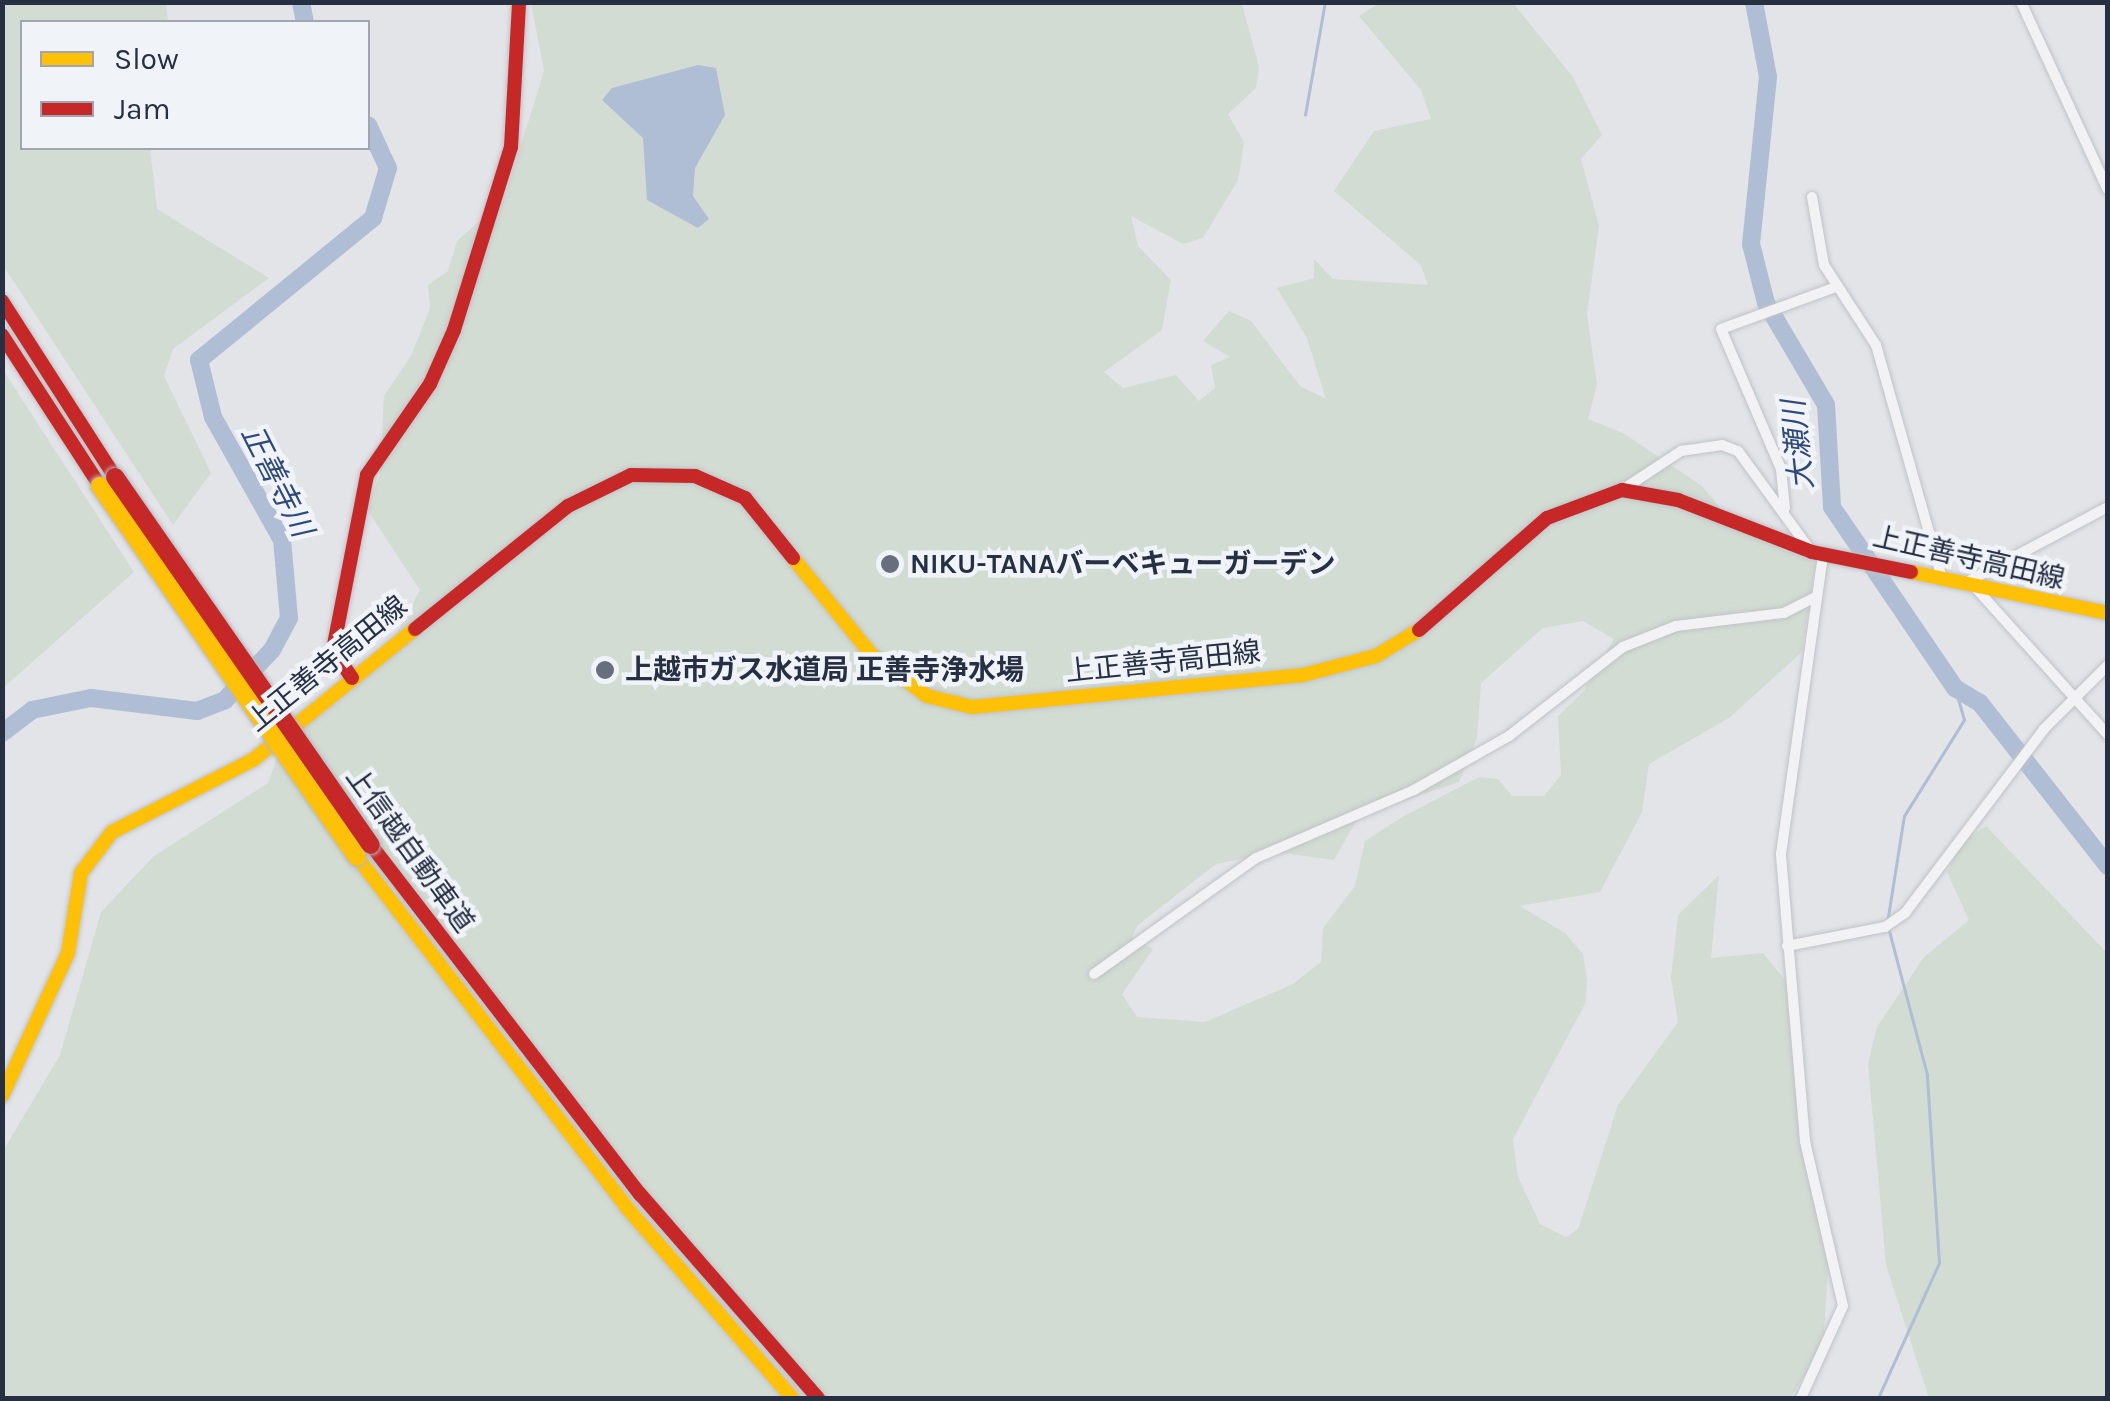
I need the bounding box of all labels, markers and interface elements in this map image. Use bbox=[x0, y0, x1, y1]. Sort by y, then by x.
legend bbox=[20, 20, 370, 150]
text: Slow bbox=[114, 41, 179, 77]
text: Jam bbox=[114, 91, 171, 127]
water label: 大瀬川 bbox=[1775, 398, 1821, 492]
water label: 正善寺川 bbox=[234, 419, 320, 543]
street label: 上正善寺高田線 bbox=[1870, 520, 2068, 596]
place label: NIKU-TANAバーベキューガーデン bbox=[910, 547, 1335, 581]
marker: NIKU-TANAバーベキューガーデン bbox=[879, 553, 901, 575]
street label: 上正善寺高田線 bbox=[240, 589, 414, 739]
street label: 上正善寺高田線 bbox=[1064, 635, 1262, 689]
place label: 上越市ガス水道局 正善寺浄水場 bbox=[625, 653, 1024, 687]
marker: 上越市ガス水道局 正善寺浄水場 bbox=[594, 659, 616, 681]
street label: 上信越自動車道 bbox=[339, 761, 481, 939]

